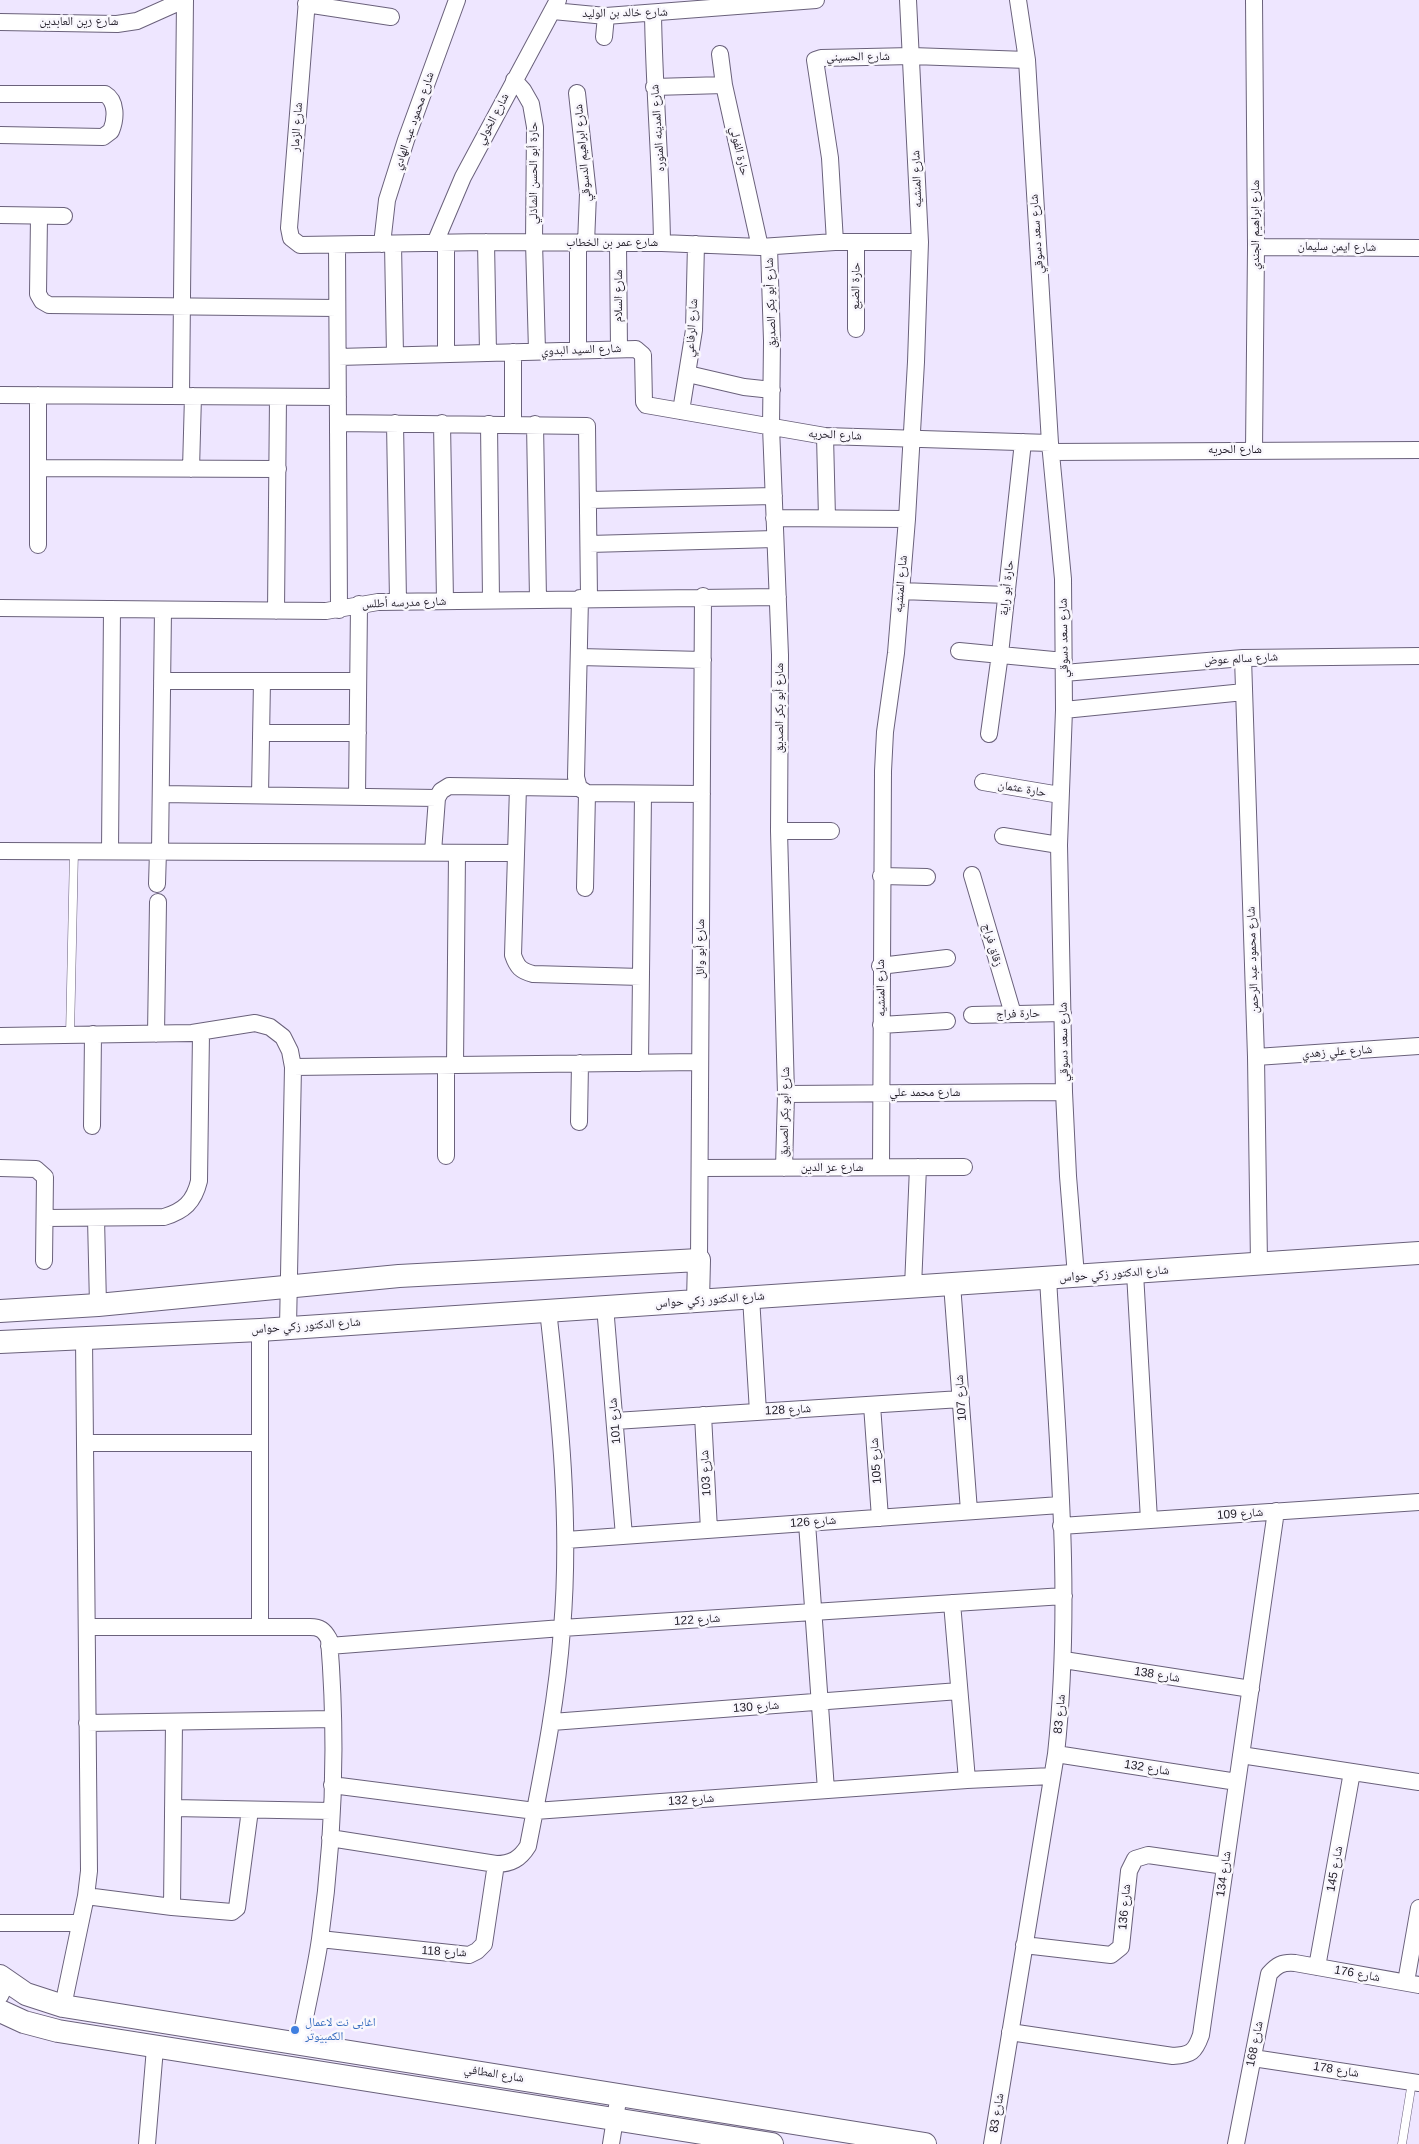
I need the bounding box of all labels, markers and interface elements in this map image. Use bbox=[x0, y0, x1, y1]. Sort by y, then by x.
street label: شارع خالد بن الوليد bbox=[582, 5, 668, 21]
street label: شارع زين العابدين bbox=[40, 15, 118, 29]
street label: شارع الحسيني bbox=[826, 49, 890, 65]
street label: شارع محمود عبد الهادي bbox=[391, 70, 437, 172]
street label: شارع المدينه المنوره bbox=[648, 84, 668, 172]
street label: شارع الخولي bbox=[474, 91, 512, 147]
street label: شارع الزمار bbox=[288, 102, 306, 152]
street label: شارع ابراهيم الدسوقي bbox=[572, 104, 594, 202]
street label: حارة أبو الحسن الشاذلي bbox=[527, 122, 541, 224]
street label: حارة الفولي bbox=[726, 125, 752, 177]
street label: شارع المنشيه bbox=[909, 150, 925, 208]
street label: شارع ابراهيم الجندي bbox=[1249, 180, 1263, 270]
street label: شارع سعد دسوقي bbox=[1027, 194, 1047, 274]
street label: شارع عمر بن الخطاب bbox=[566, 236, 658, 250]
street label: شارع ايمن سليمان bbox=[1298, 239, 1376, 255]
street label: شارع أبو بكر الصديق bbox=[762, 258, 780, 348]
street label: حارة الضبع bbox=[848, 262, 864, 310]
street label: شارع السلام bbox=[612, 270, 626, 322]
street label: شارع الرفاعي bbox=[683, 298, 701, 358]
street label: شارع السيد البدوي bbox=[541, 341, 621, 359]
street label: شارع الحريه bbox=[808, 426, 862, 444]
street label: شارع الحريه bbox=[1208, 443, 1262, 457]
street label: شارع المنشيه bbox=[891, 555, 911, 613]
street label: حارة أبو راية bbox=[997, 560, 1017, 616]
street label: شارع مدرسه أطلس bbox=[362, 594, 446, 612]
street label: شارع سعد دسوقي bbox=[1056, 598, 1072, 678]
street label: شارع سالم عوض bbox=[1204, 650, 1278, 668]
street label: شارع أبو بكر الصديق bbox=[773, 663, 787, 753]
street label: حارة عثمان bbox=[997, 778, 1047, 800]
street label: شارع محمود عبد الرحمن bbox=[1244, 906, 1262, 1014]
street label: شارع أبو وائل bbox=[694, 919, 708, 979]
street label: زقاق فراج bbox=[979, 922, 1005, 968]
street label: شارع المنشيه bbox=[873, 959, 889, 1017]
street label: شارع سعد دسوقي bbox=[1056, 1002, 1072, 1082]
street label: حارة فراج bbox=[996, 1006, 1040, 1022]
street label: شارع علي زهدي bbox=[1301, 1042, 1373, 1062]
street label: شارع أبو بكر الصديق bbox=[777, 1067, 793, 1157]
street label: شارع محمد علي bbox=[890, 1086, 960, 1100]
street label: شارع عز الدين bbox=[801, 1161, 863, 1175]
street label: شارع الدكتور زكي حواس bbox=[1059, 1263, 1169, 1285]
street label: شارع الدكتور زكي حواس bbox=[655, 1289, 765, 1311]
street label: شارع الدكتور زكي حواس bbox=[251, 1315, 361, 1337]
street label: شارع 107 bbox=[952, 1374, 970, 1422]
street label: شارع 101 bbox=[606, 1397, 624, 1445]
street label: شارع 128 bbox=[765, 1402, 811, 1418]
street label: شارع 105 bbox=[867, 1437, 885, 1485]
street label: شارع 103 bbox=[698, 1450, 714, 1496]
street label: شارع 109 bbox=[1216, 1505, 1264, 1523]
street label: شارع 126 bbox=[789, 1513, 837, 1531]
street label: شارع 122 bbox=[673, 1611, 721, 1629]
street label: شارع 138 bbox=[1133, 1664, 1181, 1686]
street label: شارع 83 bbox=[1051, 1694, 1069, 1734]
street label: شارع 130 bbox=[732, 1698, 780, 1716]
street label: شارع 132 bbox=[1123, 1757, 1171, 1779]
street label: شارع 132 bbox=[667, 1791, 715, 1809]
street label: شارع 145 bbox=[1324, 1845, 1346, 1893]
street label: شارع 134 bbox=[1214, 1850, 1234, 1898]
street label: شارع 136 bbox=[1116, 1883, 1134, 1931]
street label: شارع 118 bbox=[421, 1944, 467, 1960]
street label: شارع 176 bbox=[1333, 1963, 1381, 1985]
place label: اغابى نت لاعمال الكمبيوتر bbox=[305, 2016, 376, 2044]
street label: شارع 168 bbox=[1244, 2020, 1266, 2068]
marker: اغابى نت لاعمال الكمبيوتر bbox=[289, 2024, 301, 2036]
street label: شارع 178 bbox=[1312, 2059, 1360, 2081]
street label: شارع المطافي bbox=[463, 2062, 525, 2086]
street label: شارع 83 bbox=[987, 2092, 1007, 2134]

